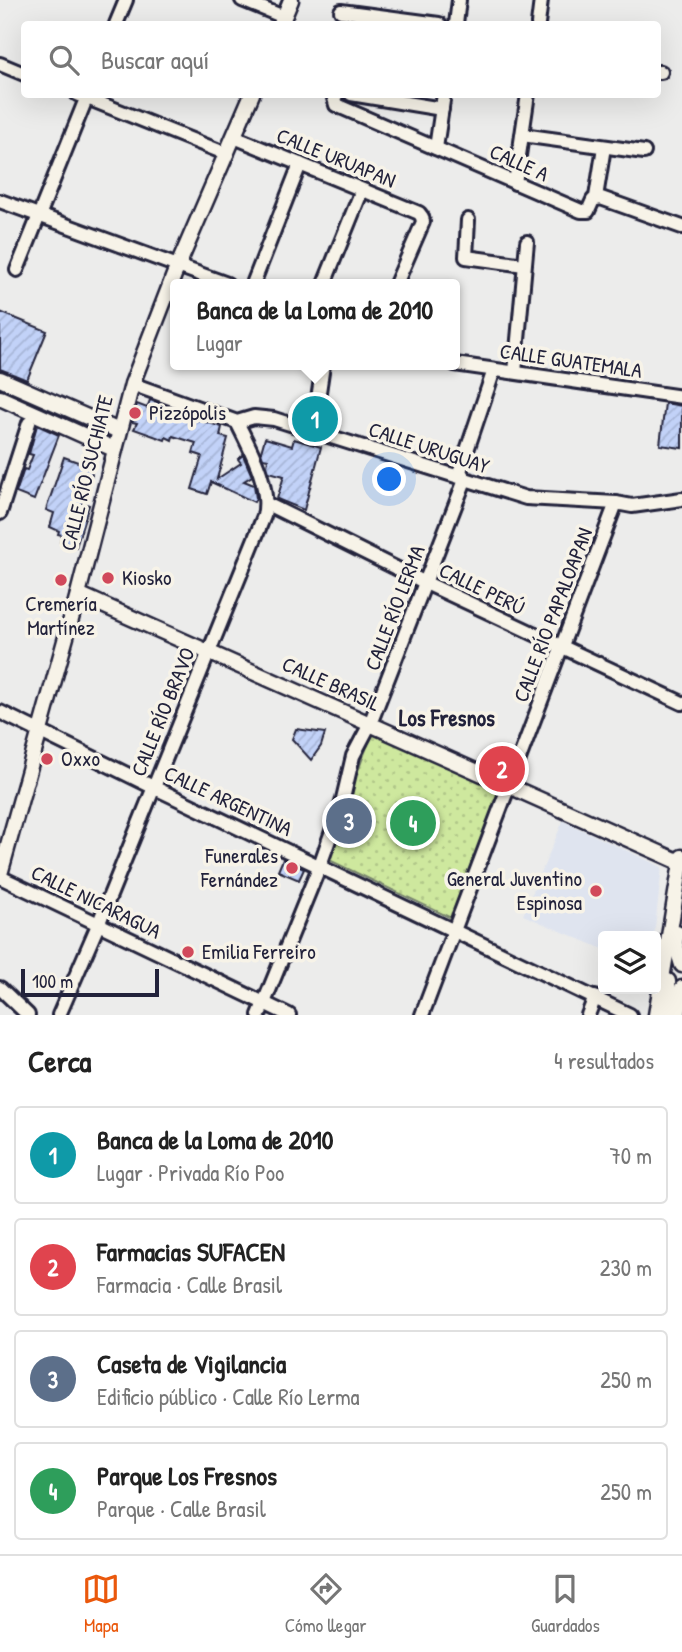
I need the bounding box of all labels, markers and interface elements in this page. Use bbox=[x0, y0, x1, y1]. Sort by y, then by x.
search box bbox=[21, 21, 661, 98]
icon: search bbox=[45, 41, 83, 79]
text: Buscar aquí bbox=[101, 42, 209, 77]
street label: CALLE URUAPAN bbox=[272, 121, 400, 195]
street label: CALLE A bbox=[485, 137, 553, 188]
popup bbox=[170, 279, 460, 370]
text: Banca de la Loma de 2010 bbox=[197, 292, 433, 327]
text: Lugar bbox=[197, 327, 243, 358]
street label: CALLE GUATEMALA bbox=[498, 336, 644, 385]
street label: CALLE RÍO SUCHIATE bbox=[53, 392, 120, 554]
pin: 1 bbox=[292, 393, 338, 445]
place label: Pizzópolis bbox=[149, 398, 226, 427]
marker: Pizzópolis bbox=[127, 405, 143, 421]
street label: CALLE URUGUAY bbox=[365, 414, 494, 481]
your location bbox=[372, 462, 406, 496]
street label: CALLE RÍO PAPALOAPAN bbox=[506, 524, 599, 706]
street label: CALLE RÍO LERMA bbox=[357, 541, 432, 675]
street label: CALLE PERÚ bbox=[435, 555, 530, 622]
place label: Kiosko bbox=[122, 563, 171, 592]
marker: Kiosko bbox=[100, 570, 116, 586]
marker: Cremería Martínez bbox=[53, 572, 69, 588]
place label: Cremería Martínez bbox=[25, 589, 97, 642]
street label: CALLE RÍO BRAVO bbox=[124, 643, 202, 780]
street label: CALLE BRASIL bbox=[278, 649, 385, 718]
district label: Los Fresnos bbox=[399, 702, 495, 733]
pin: 2 bbox=[479, 743, 525, 795]
place label: Oxxo bbox=[61, 744, 100, 773]
marker: Oxxo bbox=[39, 751, 55, 767]
street label: CALLE ARGENTINA bbox=[160, 758, 297, 843]
pin: 3 bbox=[326, 795, 372, 847]
pin: 4 bbox=[390, 797, 436, 849]
place label: Funerales Fernández bbox=[200, 841, 278, 894]
street label: CALLE NICARAGUA bbox=[26, 858, 166, 945]
marker: Funerales Fernández bbox=[284, 860, 300, 876]
place label: General Juventino Espinosa bbox=[447, 864, 582, 917]
marker: General Juventino Espinosa bbox=[588, 883, 604, 899]
map controls bbox=[598, 931, 661, 994]
button: layers bbox=[598, 931, 661, 994]
place label: Emilia Ferreiro bbox=[202, 937, 316, 966]
marker: Emilia Ferreiro bbox=[180, 944, 196, 960]
scale bar bbox=[21, 966, 159, 998]
text: 100 m bbox=[32, 968, 73, 994]
text: Cerca bbox=[28, 1041, 91, 1081]
text: 4 resultados bbox=[554, 1045, 654, 1076]
text: Banca de la Loma de 2010 bbox=[97, 1122, 333, 1157]
text: 1 bbox=[49, 1140, 57, 1171]
text: 70 m bbox=[609, 1140, 652, 1171]
text: Lugar · Privada Río Poo bbox=[97, 1157, 284, 1188]
text: Farmacias SUFACEN bbox=[97, 1234, 285, 1269]
text: 2 bbox=[48, 1252, 58, 1283]
text: 230 m bbox=[600, 1252, 652, 1283]
text: Farmacia · Calle Brasil bbox=[97, 1269, 282, 1300]
text: Caseta de Vigilancia bbox=[97, 1346, 286, 1381]
text: 3 bbox=[48, 1364, 58, 1395]
text: 250 m bbox=[600, 1364, 652, 1395]
text: Edificio público · Calle Río Lerma bbox=[97, 1381, 360, 1412]
text: Parque Los Fresnos bbox=[97, 1458, 277, 1493]
text: 4 bbox=[49, 1476, 57, 1507]
text: 250 m bbox=[600, 1476, 652, 1507]
text: Parque · Calle Brasil bbox=[97, 1493, 266, 1524]
tab: Mapa bbox=[82, 1570, 120, 1638]
tab: Cómo llegar bbox=[285, 1570, 367, 1638]
tab: Guardados bbox=[531, 1570, 600, 1638]

